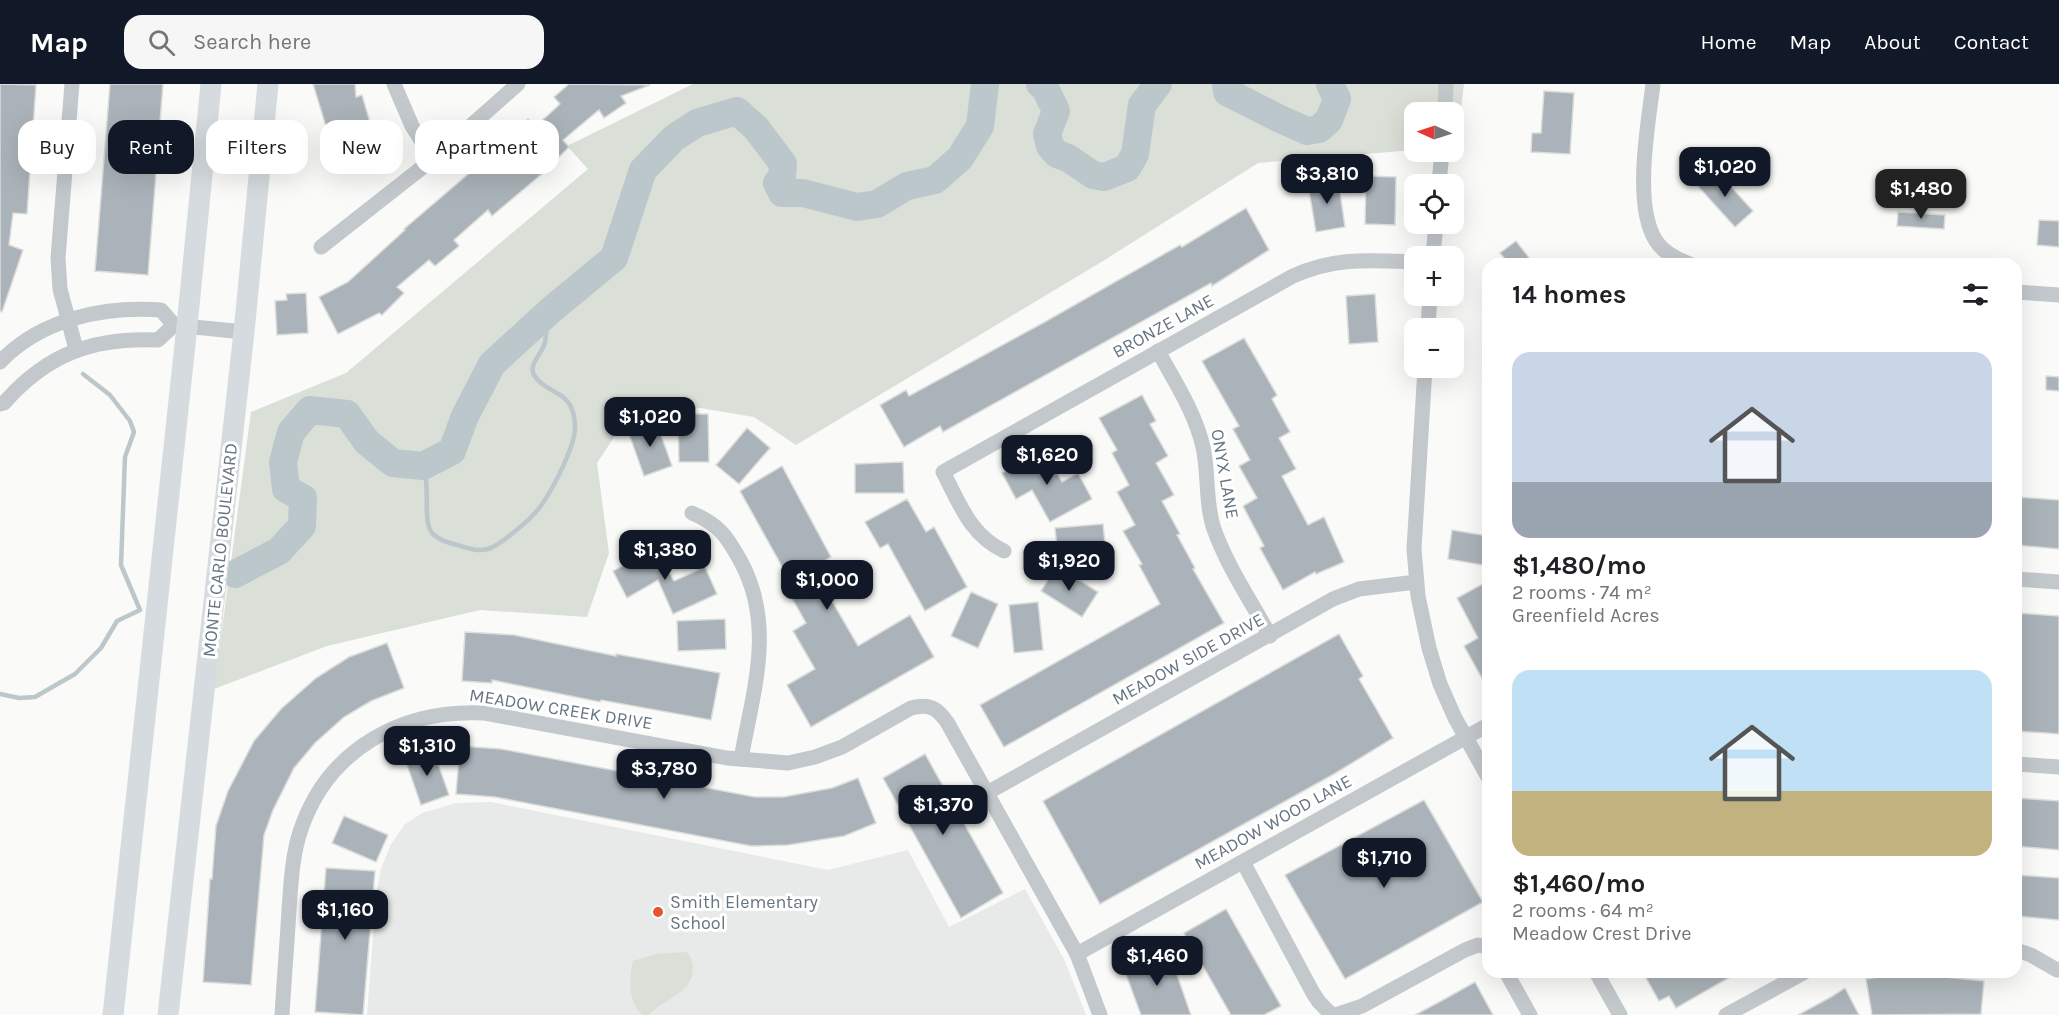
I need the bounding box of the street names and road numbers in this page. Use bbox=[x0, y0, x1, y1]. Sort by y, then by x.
street label: BRONZE LANE bbox=[1109, 289, 1217, 363]
street label: ONYX LANE bbox=[1206, 427, 1244, 521]
street label: MONTE CARLO BOULEVARD bbox=[198, 442, 242, 658]
street label: MEADOW SIDE DRIVE bbox=[1108, 608, 1268, 710]
street label: MEADOW CREEK DRIVE bbox=[468, 684, 654, 734]
street label: MEADOW WOOD LANE bbox=[1191, 770, 1355, 874]

